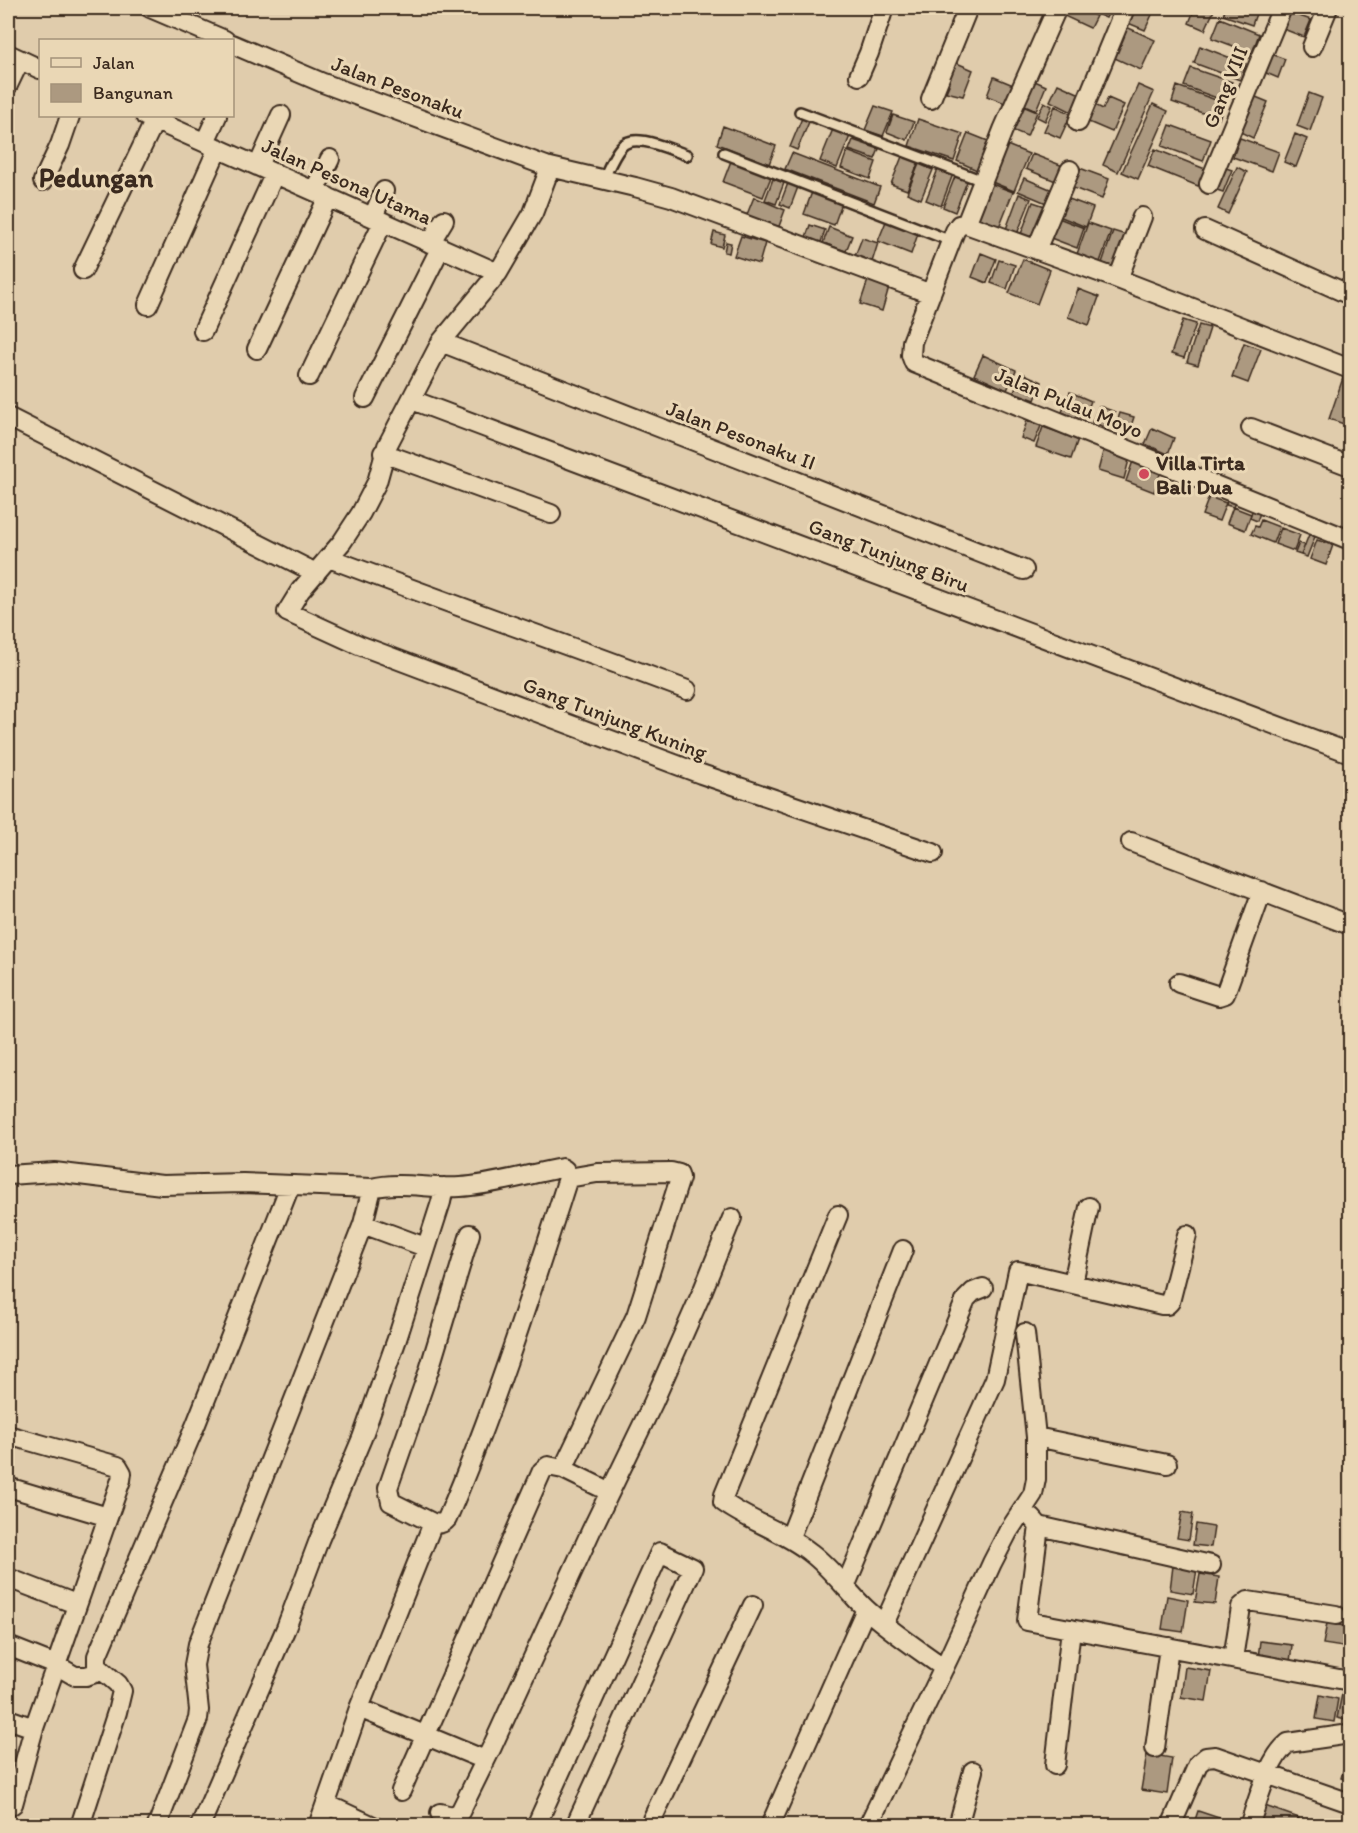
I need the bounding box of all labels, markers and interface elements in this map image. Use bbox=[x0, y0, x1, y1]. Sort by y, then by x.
legend bbox=[39, 39, 234, 117]
street label: Gang VIII bbox=[1197, 42, 1253, 132]
street label: Jalan Pesonaku bbox=[328, 50, 468, 124]
text: Jalan bbox=[93, 52, 135, 74]
text: Bangunan bbox=[93, 82, 173, 104]
street label: Jalan Pesona Utama bbox=[258, 132, 436, 230]
district label: Pedungan bbox=[39, 161, 154, 194]
street label: Jalan Pulau Moyo bbox=[991, 361, 1147, 443]
street label: Jalan Pesonaku II bbox=[663, 395, 819, 475]
place label: Villa Tirta Bali Dua bbox=[1156, 450, 1246, 499]
marker: Villa Tirta Bali Dua bbox=[1137, 467, 1151, 481]
street label: Gang Tunjung Biru bbox=[805, 513, 973, 597]
street label: Gang Tunjung Kuning bbox=[519, 671, 711, 765]

